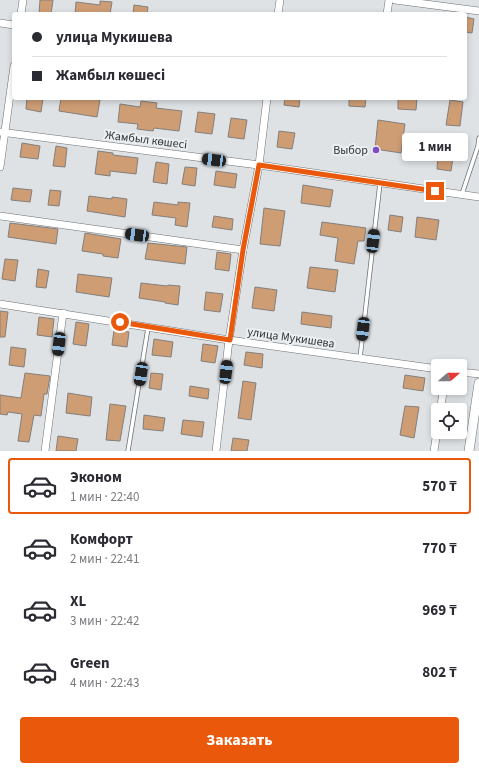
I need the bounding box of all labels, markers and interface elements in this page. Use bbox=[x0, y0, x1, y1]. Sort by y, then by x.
text: улица Мукишева bbox=[56, 27, 173, 48]
text: Жамбыл көшесі bbox=[56, 65, 165, 86]
street label: Жамбыл көшесі bbox=[104, 127, 188, 153]
callout: 1 мин bbox=[402, 133, 468, 161]
text: 1 мин bbox=[418, 138, 452, 156]
place label: Выбор bbox=[333, 142, 368, 159]
marker: Выбор bbox=[371, 145, 381, 155]
car bbox=[201, 153, 227, 167]
route end bbox=[426, 182, 444, 200]
car bbox=[124, 227, 150, 243]
car bbox=[366, 228, 380, 254]
route start bbox=[111, 313, 129, 331]
car bbox=[356, 316, 370, 342]
street label: улица Мукишева bbox=[246, 323, 336, 353]
car bbox=[52, 331, 66, 357]
car bbox=[219, 359, 233, 385]
north arrow bbox=[431, 359, 467, 395]
map controls bbox=[431, 359, 467, 439]
car bbox=[133, 361, 149, 387]
button: locate bbox=[431, 403, 467, 439]
text: Эконом bbox=[70, 467, 122, 488]
icon: car bbox=[22, 468, 58, 504]
text: 570 ₸ bbox=[422, 476, 457, 497]
text: 1 мин · 22:40 bbox=[70, 488, 139, 506]
text: Комфорт bbox=[70, 529, 133, 550]
icon: car bbox=[22, 530, 58, 566]
text: 770 ₸ bbox=[422, 538, 457, 559]
text: 2 мин · 22:41 bbox=[70, 550, 139, 568]
text: XL bbox=[70, 591, 86, 612]
icon: car bbox=[22, 592, 58, 628]
text: 969 ₸ bbox=[422, 600, 457, 621]
text: 3 мин · 22:42 bbox=[70, 612, 139, 630]
text: Green bbox=[70, 653, 110, 674]
icon: car bbox=[22, 654, 58, 690]
text: 802 ₸ bbox=[422, 662, 457, 683]
text: 4 мин · 22:43 bbox=[70, 674, 139, 692]
button: Заказать bbox=[20, 717, 459, 763]

